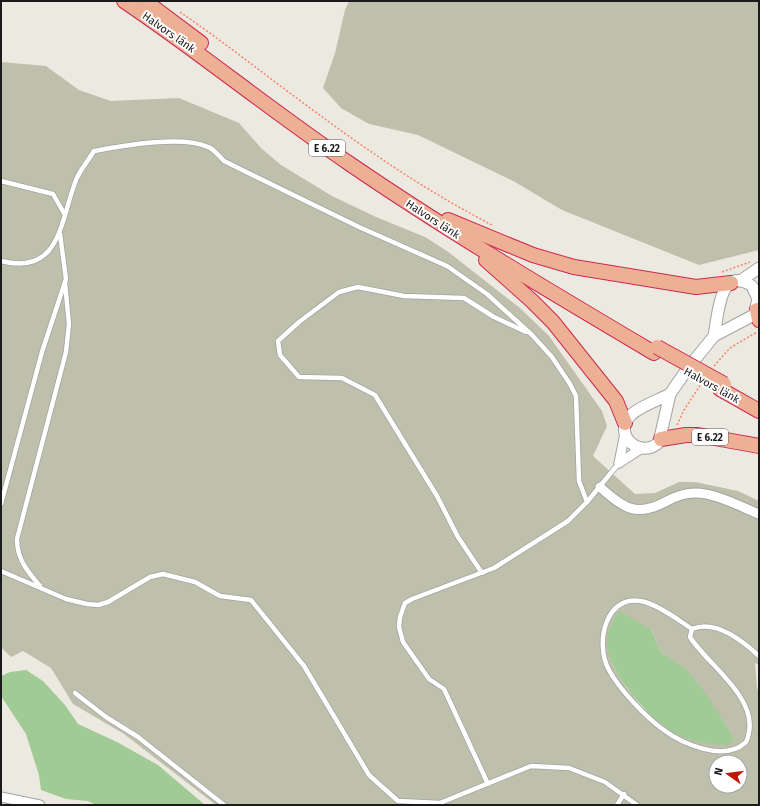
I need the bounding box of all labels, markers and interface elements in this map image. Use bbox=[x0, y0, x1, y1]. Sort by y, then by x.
street label: Halvors länk bbox=[140, 9, 198, 56]
road number: E 6.22 bbox=[309, 140, 345, 156]
street label: Halvors länk bbox=[403, 197, 462, 242]
street label: Halvors länk bbox=[682, 365, 742, 406]
road number: E 6.22 bbox=[692, 429, 728, 445]
north arrow bbox=[708, 754, 748, 794]
text: N bbox=[712, 767, 726, 777]

